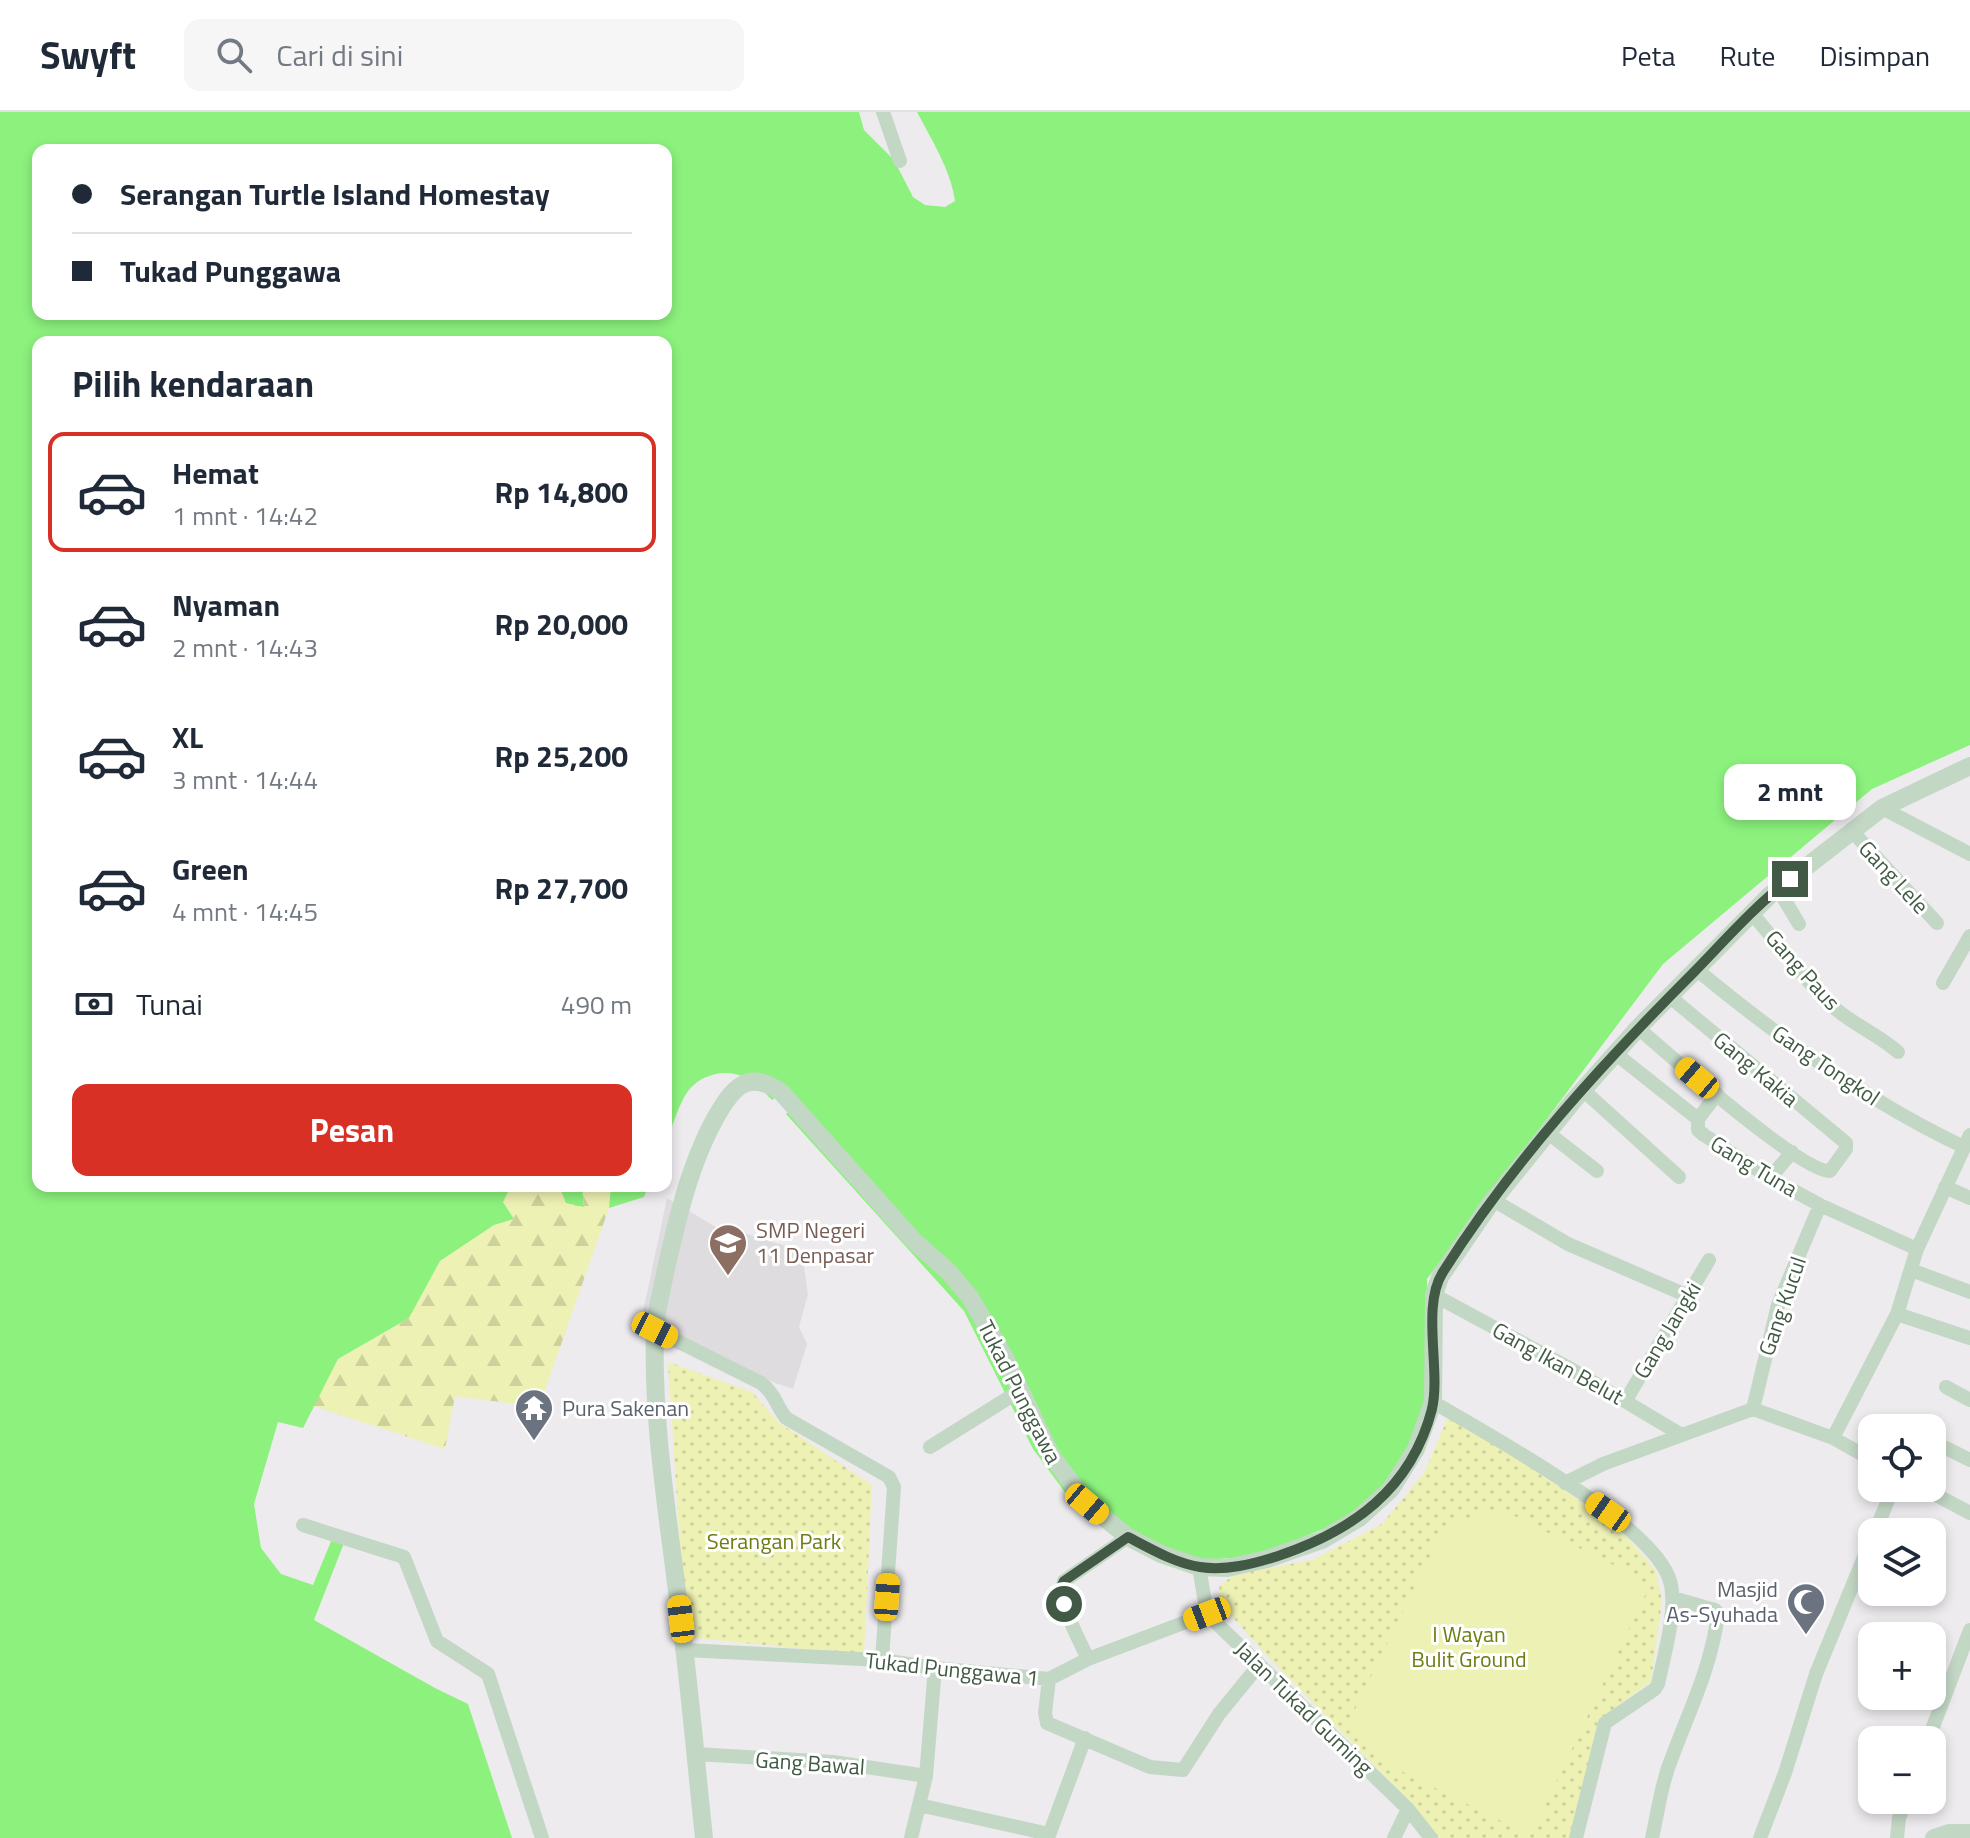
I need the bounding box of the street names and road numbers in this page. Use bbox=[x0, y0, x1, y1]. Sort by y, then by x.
street label: Gang Lele bbox=[1851, 832, 1937, 922]
street label: Gang Paus bbox=[1757, 922, 1849, 1018]
street label: Gang Tongkol bbox=[1765, 1016, 1887, 1114]
street label: Gang Kakia bbox=[1706, 1023, 1806, 1115]
street label: Gang Tuna bbox=[1704, 1127, 1804, 1205]
street label: Gang Kucul bbox=[1749, 1252, 1815, 1360]
street label: Gang Jangki bbox=[1625, 1275, 1709, 1385]
street label: Gang Ikan Belut bbox=[1486, 1313, 1630, 1413]
street label: Tukad Punggawa bbox=[969, 1314, 1071, 1470]
street label: Jalan Tukad Guming bbox=[1227, 1633, 1381, 1783]
street label: Tukad Punggawa 1 bbox=[864, 1643, 1040, 1695]
street label: Gang Bawal bbox=[754, 1742, 866, 1784]

